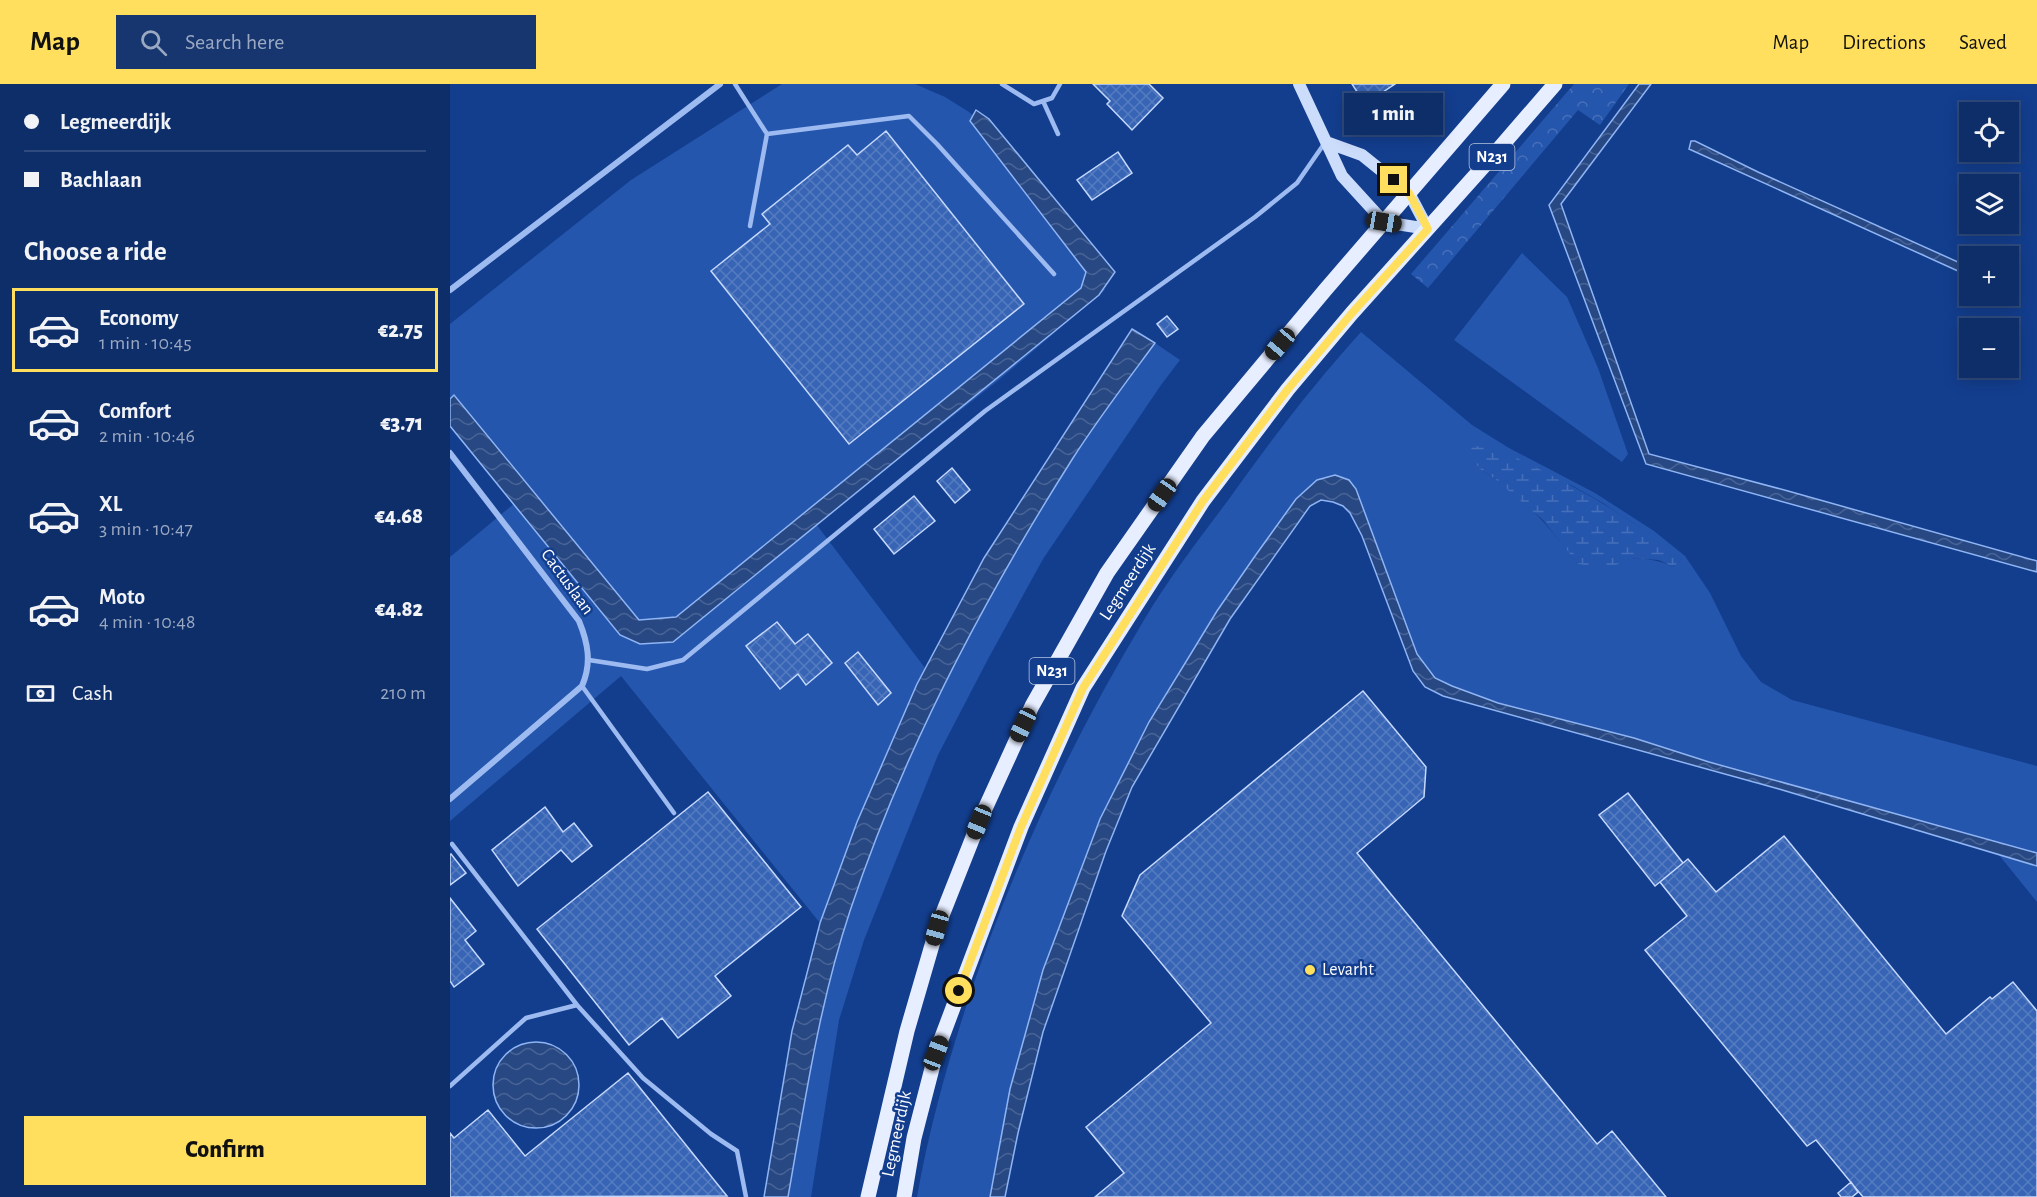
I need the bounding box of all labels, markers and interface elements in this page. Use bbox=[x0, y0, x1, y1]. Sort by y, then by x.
search box bbox=[116, 15, 536, 69]
icon: search bbox=[137, 26, 170, 59]
text: Map bbox=[30, 28, 80, 56]
text: Search here bbox=[185, 31, 284, 53]
text: Map bbox=[1773, 32, 1809, 53]
text: Directions bbox=[1842, 32, 1926, 53]
text: Saved bbox=[1959, 32, 2007, 53]
callout: 1 min bbox=[1344, 93, 1444, 135]
map controls bbox=[1959, 102, 2019, 378]
button: locate bbox=[1959, 102, 2019, 162]
text: 1 min bbox=[1372, 104, 1415, 124]
text: Legmeerdijk bbox=[60, 111, 171, 133]
road number: N231 bbox=[1470, 144, 1514, 170]
route end bbox=[1380, 166, 1407, 193]
text: Bachlaan bbox=[60, 169, 142, 191]
button: layers bbox=[1959, 174, 2019, 234]
car bbox=[1365, 210, 1403, 234]
text: Choose a ride bbox=[24, 238, 167, 265]
button: + bbox=[1959, 246, 2019, 306]
icon: car bbox=[27, 303, 81, 357]
text: Economy bbox=[99, 307, 179, 329]
button: − bbox=[1959, 318, 2019, 378]
text: €2.75 bbox=[378, 319, 423, 341]
car bbox=[1262, 324, 1298, 364]
text: 1 min · 10:45 bbox=[99, 333, 192, 353]
icon: car bbox=[27, 396, 81, 450]
text: Comfort bbox=[99, 400, 171, 422]
text: €3.71 bbox=[380, 412, 423, 434]
text: 2 min · 10:46 bbox=[99, 426, 195, 446]
car bbox=[1144, 475, 1180, 515]
icon: car bbox=[27, 489, 81, 543]
text: XL bbox=[99, 493, 122, 515]
text: €4.68 bbox=[375, 505, 423, 527]
text: 3 min · 10:47 bbox=[99, 519, 193, 539]
street label: Legmeerdijk bbox=[1097, 540, 1160, 624]
street label: Cactuslaan bbox=[537, 546, 597, 618]
icon: car bbox=[27, 582, 81, 636]
text: Moto bbox=[99, 586, 145, 608]
text: €4.82 bbox=[375, 598, 423, 620]
text: 4 min · 10:48 bbox=[99, 612, 195, 632]
road number: N231 bbox=[1030, 658, 1074, 684]
icon: cash bbox=[24, 677, 57, 710]
text: Cash bbox=[72, 682, 113, 704]
text: 210 m bbox=[380, 683, 426, 703]
car bbox=[1007, 705, 1039, 745]
car bbox=[964, 802, 994, 842]
car bbox=[923, 908, 951, 948]
place label: Levarht bbox=[1322, 961, 1374, 979]
marker: Levarht bbox=[1303, 963, 1317, 977]
route start bbox=[945, 977, 972, 1004]
car bbox=[921, 1033, 951, 1073]
street label: Legmeerdijk bbox=[879, 1089, 915, 1179]
button: Confirm bbox=[24, 1116, 426, 1185]

